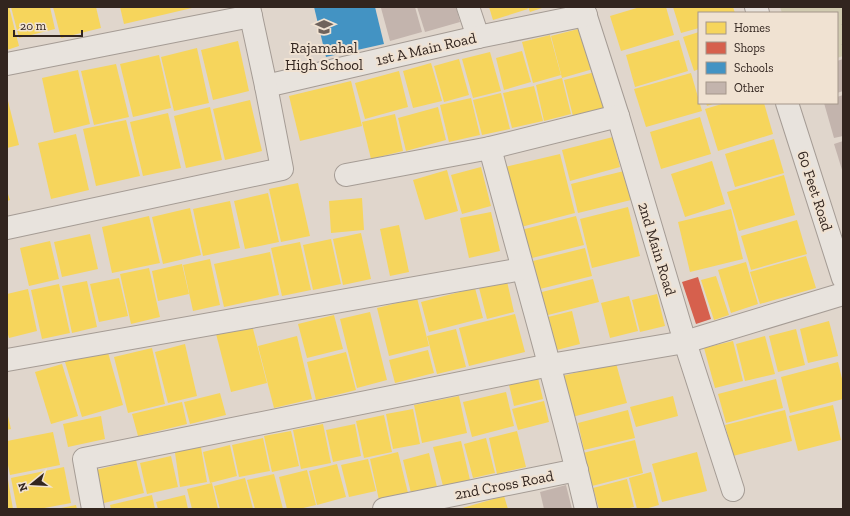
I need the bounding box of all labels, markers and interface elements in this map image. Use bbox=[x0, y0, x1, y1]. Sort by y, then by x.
scale bar bbox=[14, 12, 82, 38]
legend bbox=[698, 12, 838, 104]
school or university icon: Rajamahal High School bbox=[314, 17, 334, 37]
text: 20 m bbox=[20, 19, 47, 33]
text: Homes bbox=[734, 21, 770, 35]
street label: 1st A Main Road bbox=[374, 29, 479, 69]
place label: Rajamahal High School bbox=[285, 39, 363, 74]
text: Shops bbox=[734, 41, 765, 55]
text: Schools bbox=[734, 61, 773, 75]
text: Other bbox=[734, 81, 765, 95]
street label: 60 Feet Road bbox=[794, 149, 837, 234]
street label: 2nd Main Road bbox=[634, 200, 680, 299]
north arrow bbox=[12, 464, 52, 504]
street label: 2nd Cross Road bbox=[453, 466, 556, 503]
text: N bbox=[15, 480, 30, 493]

